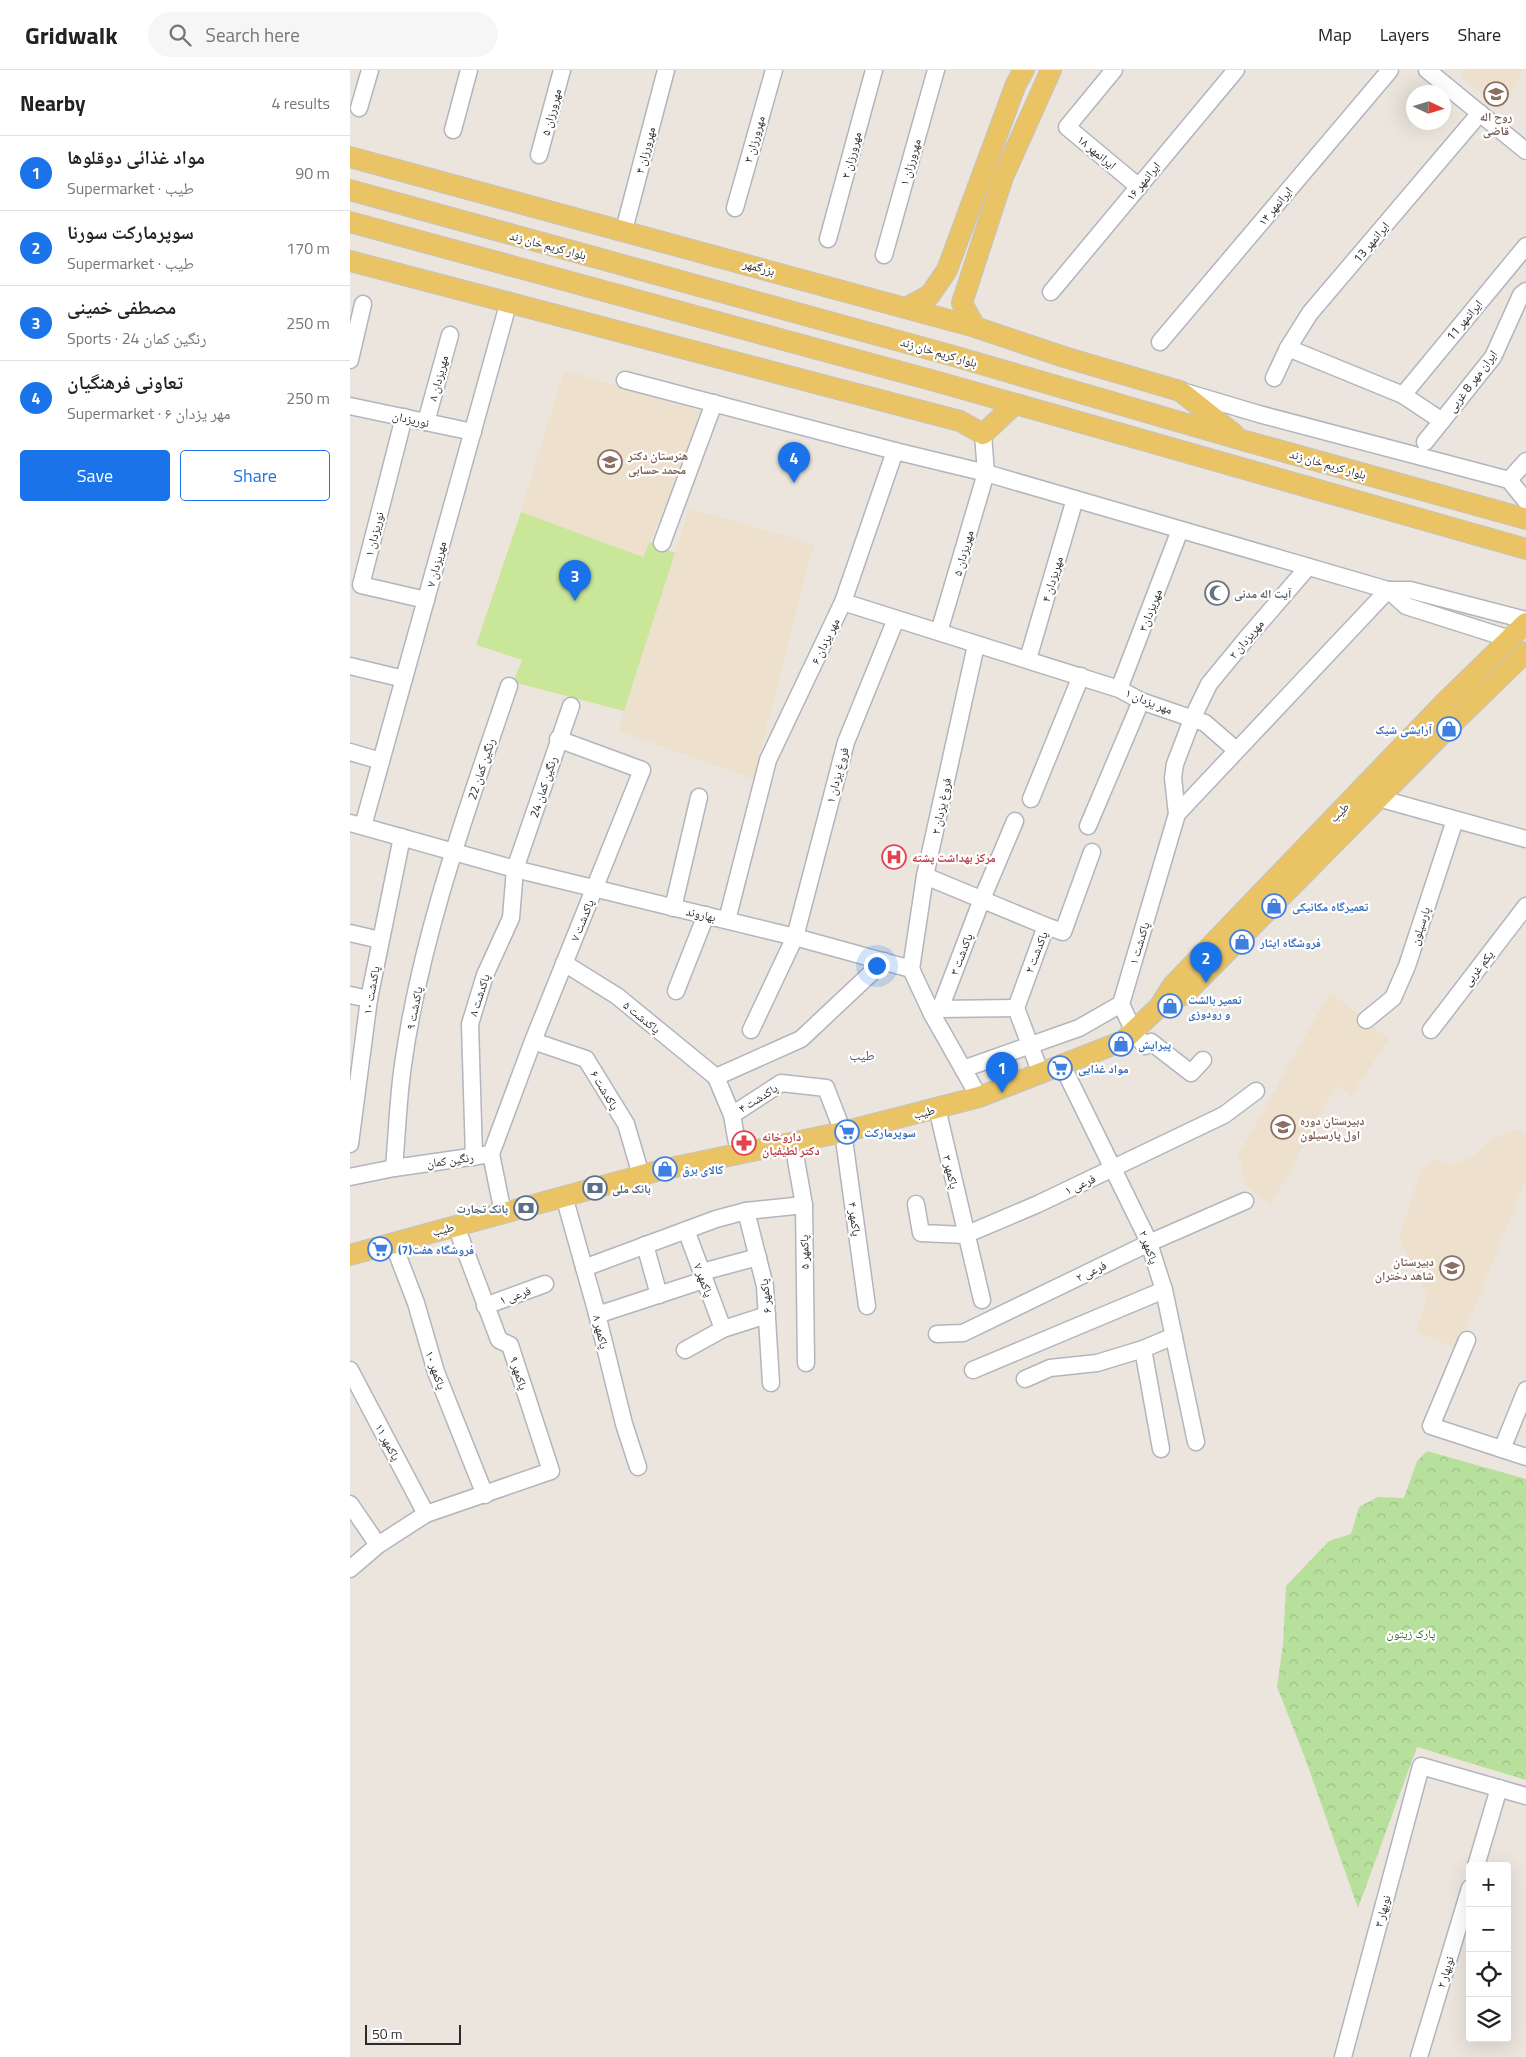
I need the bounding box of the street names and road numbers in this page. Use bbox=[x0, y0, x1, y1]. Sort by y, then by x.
street label: مهرورزان ۵ bbox=[536, 87, 566, 137]
street label: مهرورزان ۳ bbox=[738, 113, 770, 165]
street label: مهرورزان ۴ bbox=[630, 125, 660, 175]
street label: مهرورزان ۲ bbox=[836, 130, 866, 180]
street label: ایرانمهر ۱۸ bbox=[1073, 130, 1121, 174]
street label: مهرورزان ۱ bbox=[894, 136, 926, 188]
street label: ایرانمهر ۱۶ bbox=[1121, 157, 1165, 205]
street label: ایرانمهر ۱۴ bbox=[1253, 182, 1297, 230]
street label: ایرانمهر 13 bbox=[1348, 217, 1394, 267]
street label: بلوار کریم خان زند bbox=[507, 226, 589, 264]
street label: بزرگمهر bbox=[740, 253, 777, 280]
street label: ایرانمهر 11 bbox=[1441, 295, 1487, 345]
street label: بلوار کریم خان زند bbox=[898, 332, 980, 372]
street label: ایران مهر 8 غربی bbox=[1442, 346, 1502, 416]
street label: مهریزدان ۸ bbox=[423, 353, 453, 403]
street label: نوریزدان bbox=[391, 406, 431, 432]
street label: بلوار کریم خان زند bbox=[1287, 444, 1369, 484]
street label: نوریزدان ۱ bbox=[359, 510, 389, 558]
street label: مهریزدان ۵ bbox=[947, 528, 979, 578]
street label: مهریزدان ۷ bbox=[421, 539, 451, 589]
street label: مهریزدان ۴ bbox=[1036, 554, 1068, 604]
street label: مهریزدان۳ bbox=[1133, 586, 1167, 634]
street label: مهر یزدان ۶ bbox=[806, 615, 844, 667]
street label: مهریزدان ۲ bbox=[1224, 615, 1268, 663]
street label: مهر یزدان ۱ bbox=[1123, 683, 1175, 719]
street label: رنگین کمان 22 bbox=[462, 736, 500, 802]
street label: فروغ یزدان ۱ bbox=[820, 745, 854, 805]
street label: رنگین کمان 24 bbox=[524, 754, 562, 820]
street label: فروغ یزدان ۲ bbox=[926, 776, 956, 836]
street label: طیب bbox=[1325, 797, 1354, 827]
street label: پاکدشت ۷ bbox=[565, 896, 599, 944]
street label: بهاروند bbox=[684, 901, 718, 927]
street label: پارسیلون bbox=[1405, 904, 1435, 948]
street label: پاکدشت ۱ bbox=[1124, 919, 1155, 967]
street label: پاکدشت ۲ bbox=[1019, 928, 1053, 976]
street label: پاکدشت ۳ bbox=[944, 930, 978, 978]
street label: یکم غربی bbox=[1458, 946, 1498, 990]
street label: پاکدشت ۱۰ bbox=[357, 964, 385, 1016]
street label: پاکدشت ۸ bbox=[463, 971, 495, 1019]
street label: پاکدشت ۹ bbox=[401, 984, 428, 1031]
street label: پاکدشت ۵ bbox=[619, 996, 665, 1038]
street label: پاکدشت ۶ bbox=[586, 1066, 625, 1114]
street label: پاکدشت ۴ bbox=[734, 1078, 782, 1118]
street label: طیب bbox=[911, 1100, 937, 1124]
street label: رنگین کمان bbox=[425, 1147, 475, 1173]
street label: پاکمهر ۳ bbox=[938, 1153, 964, 1191]
street label: فرعی ۱ bbox=[1061, 1169, 1099, 1199]
street label: پاکمهر ۴ bbox=[843, 1201, 867, 1238]
street label: طیب bbox=[430, 1217, 456, 1241]
street label: پاکمهر ۲ bbox=[1134, 1228, 1164, 1267]
street label: پاکمهر ۵ bbox=[794, 1234, 814, 1269]
street label: فرعی ۲ bbox=[1072, 1255, 1110, 1287]
street label: پاکمهر ۷ bbox=[689, 1261, 719, 1300]
street label: پاکمهر ۶ bbox=[754, 1277, 776, 1314]
street label: فرعی ۱ bbox=[497, 1281, 533, 1309]
street label: پاکمهر ۸ bbox=[588, 1313, 614, 1351]
street label: پاکمهر ۱۰ bbox=[421, 1348, 452, 1392]
street label: پاکمهر ۹ bbox=[505, 1354, 534, 1393]
street label: پاکمهر ۱۱ bbox=[370, 1420, 406, 1464]
street label: نوبهار ۳ bbox=[1369, 1893, 1395, 1929]
street label: نوبهار ۲ bbox=[1431, 1954, 1459, 1990]

